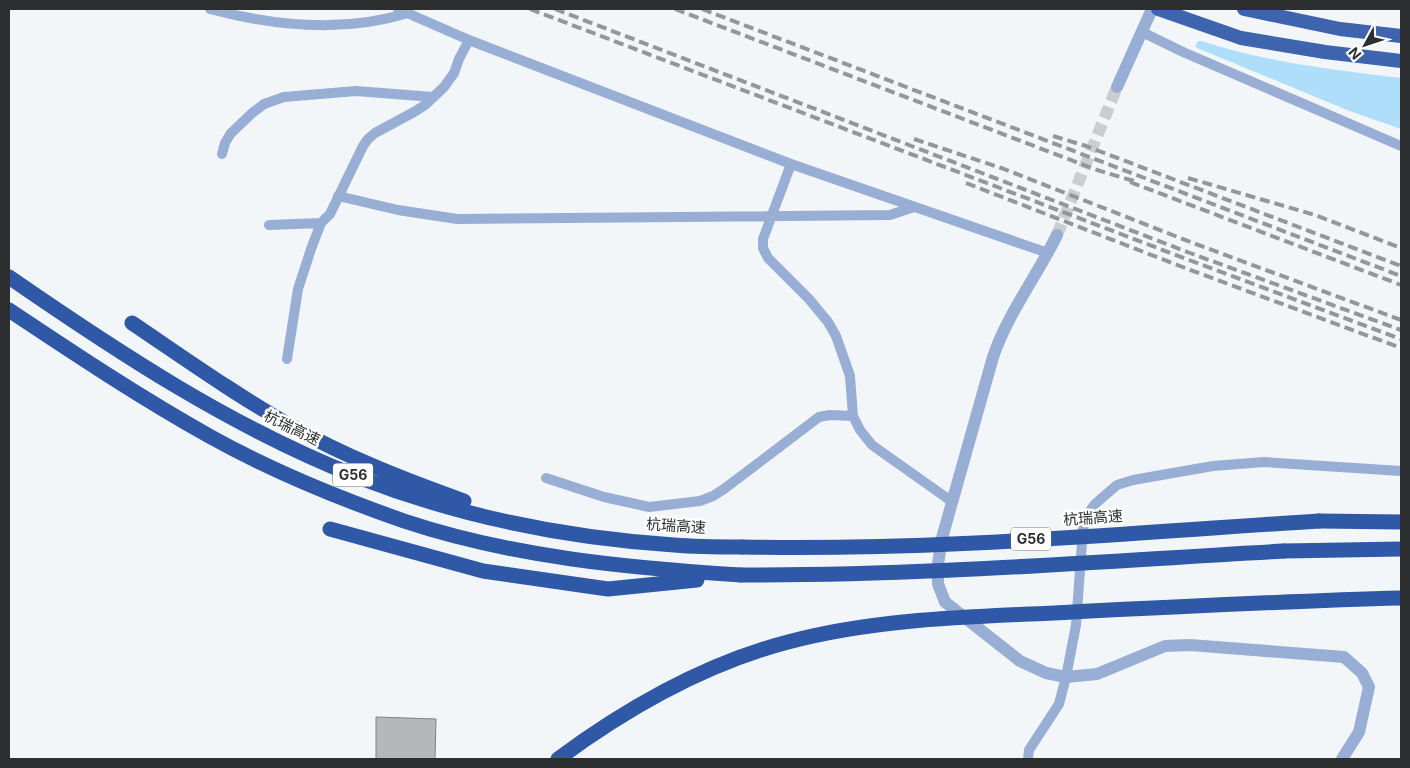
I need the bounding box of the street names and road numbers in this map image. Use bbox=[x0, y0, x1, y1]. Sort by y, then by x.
street label: 杭瑞高速 bbox=[261, 406, 323, 449]
road number: G56 bbox=[333, 464, 373, 486]
street label: 杭瑞高速 bbox=[1062, 506, 1124, 529]
street label: 杭瑞高速 bbox=[645, 514, 707, 537]
road number: G56 bbox=[1011, 528, 1051, 550]

